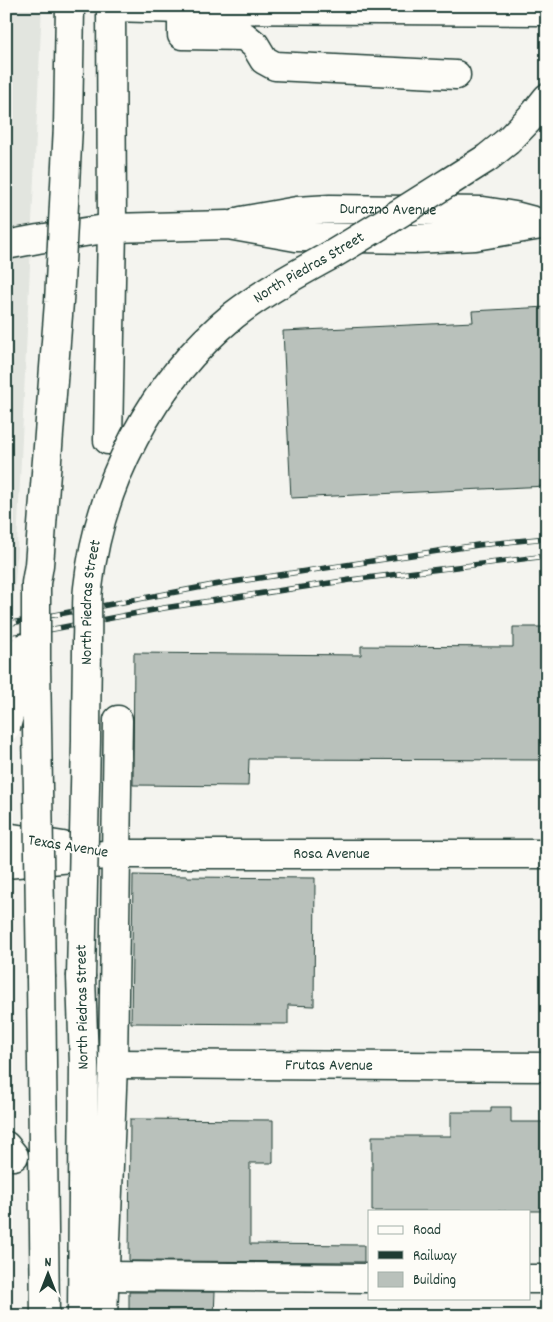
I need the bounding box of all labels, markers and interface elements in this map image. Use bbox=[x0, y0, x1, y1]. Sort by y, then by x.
street label: Durazno Avenue bbox=[340, 198, 437, 222]
street label: North Piedras Street bbox=[249, 226, 369, 309]
street label: North Piedras Street bbox=[75, 537, 107, 665]
street label: Texas Avenue bbox=[26, 829, 110, 865]
street label: Rosa Avenue bbox=[293, 843, 370, 866]
street label: North Piedras Street bbox=[70, 944, 96, 1070]
street label: Frutas Avenue bbox=[285, 1054, 373, 1077]
legend bbox=[368, 1210, 530, 1300]
text: Road bbox=[413, 1220, 441, 1242]
text: Railway bbox=[413, 1246, 457, 1268]
north arrow bbox=[22, 1250, 72, 1300]
text: N bbox=[45, 1253, 52, 1273]
text: Building bbox=[413, 1270, 456, 1292]

